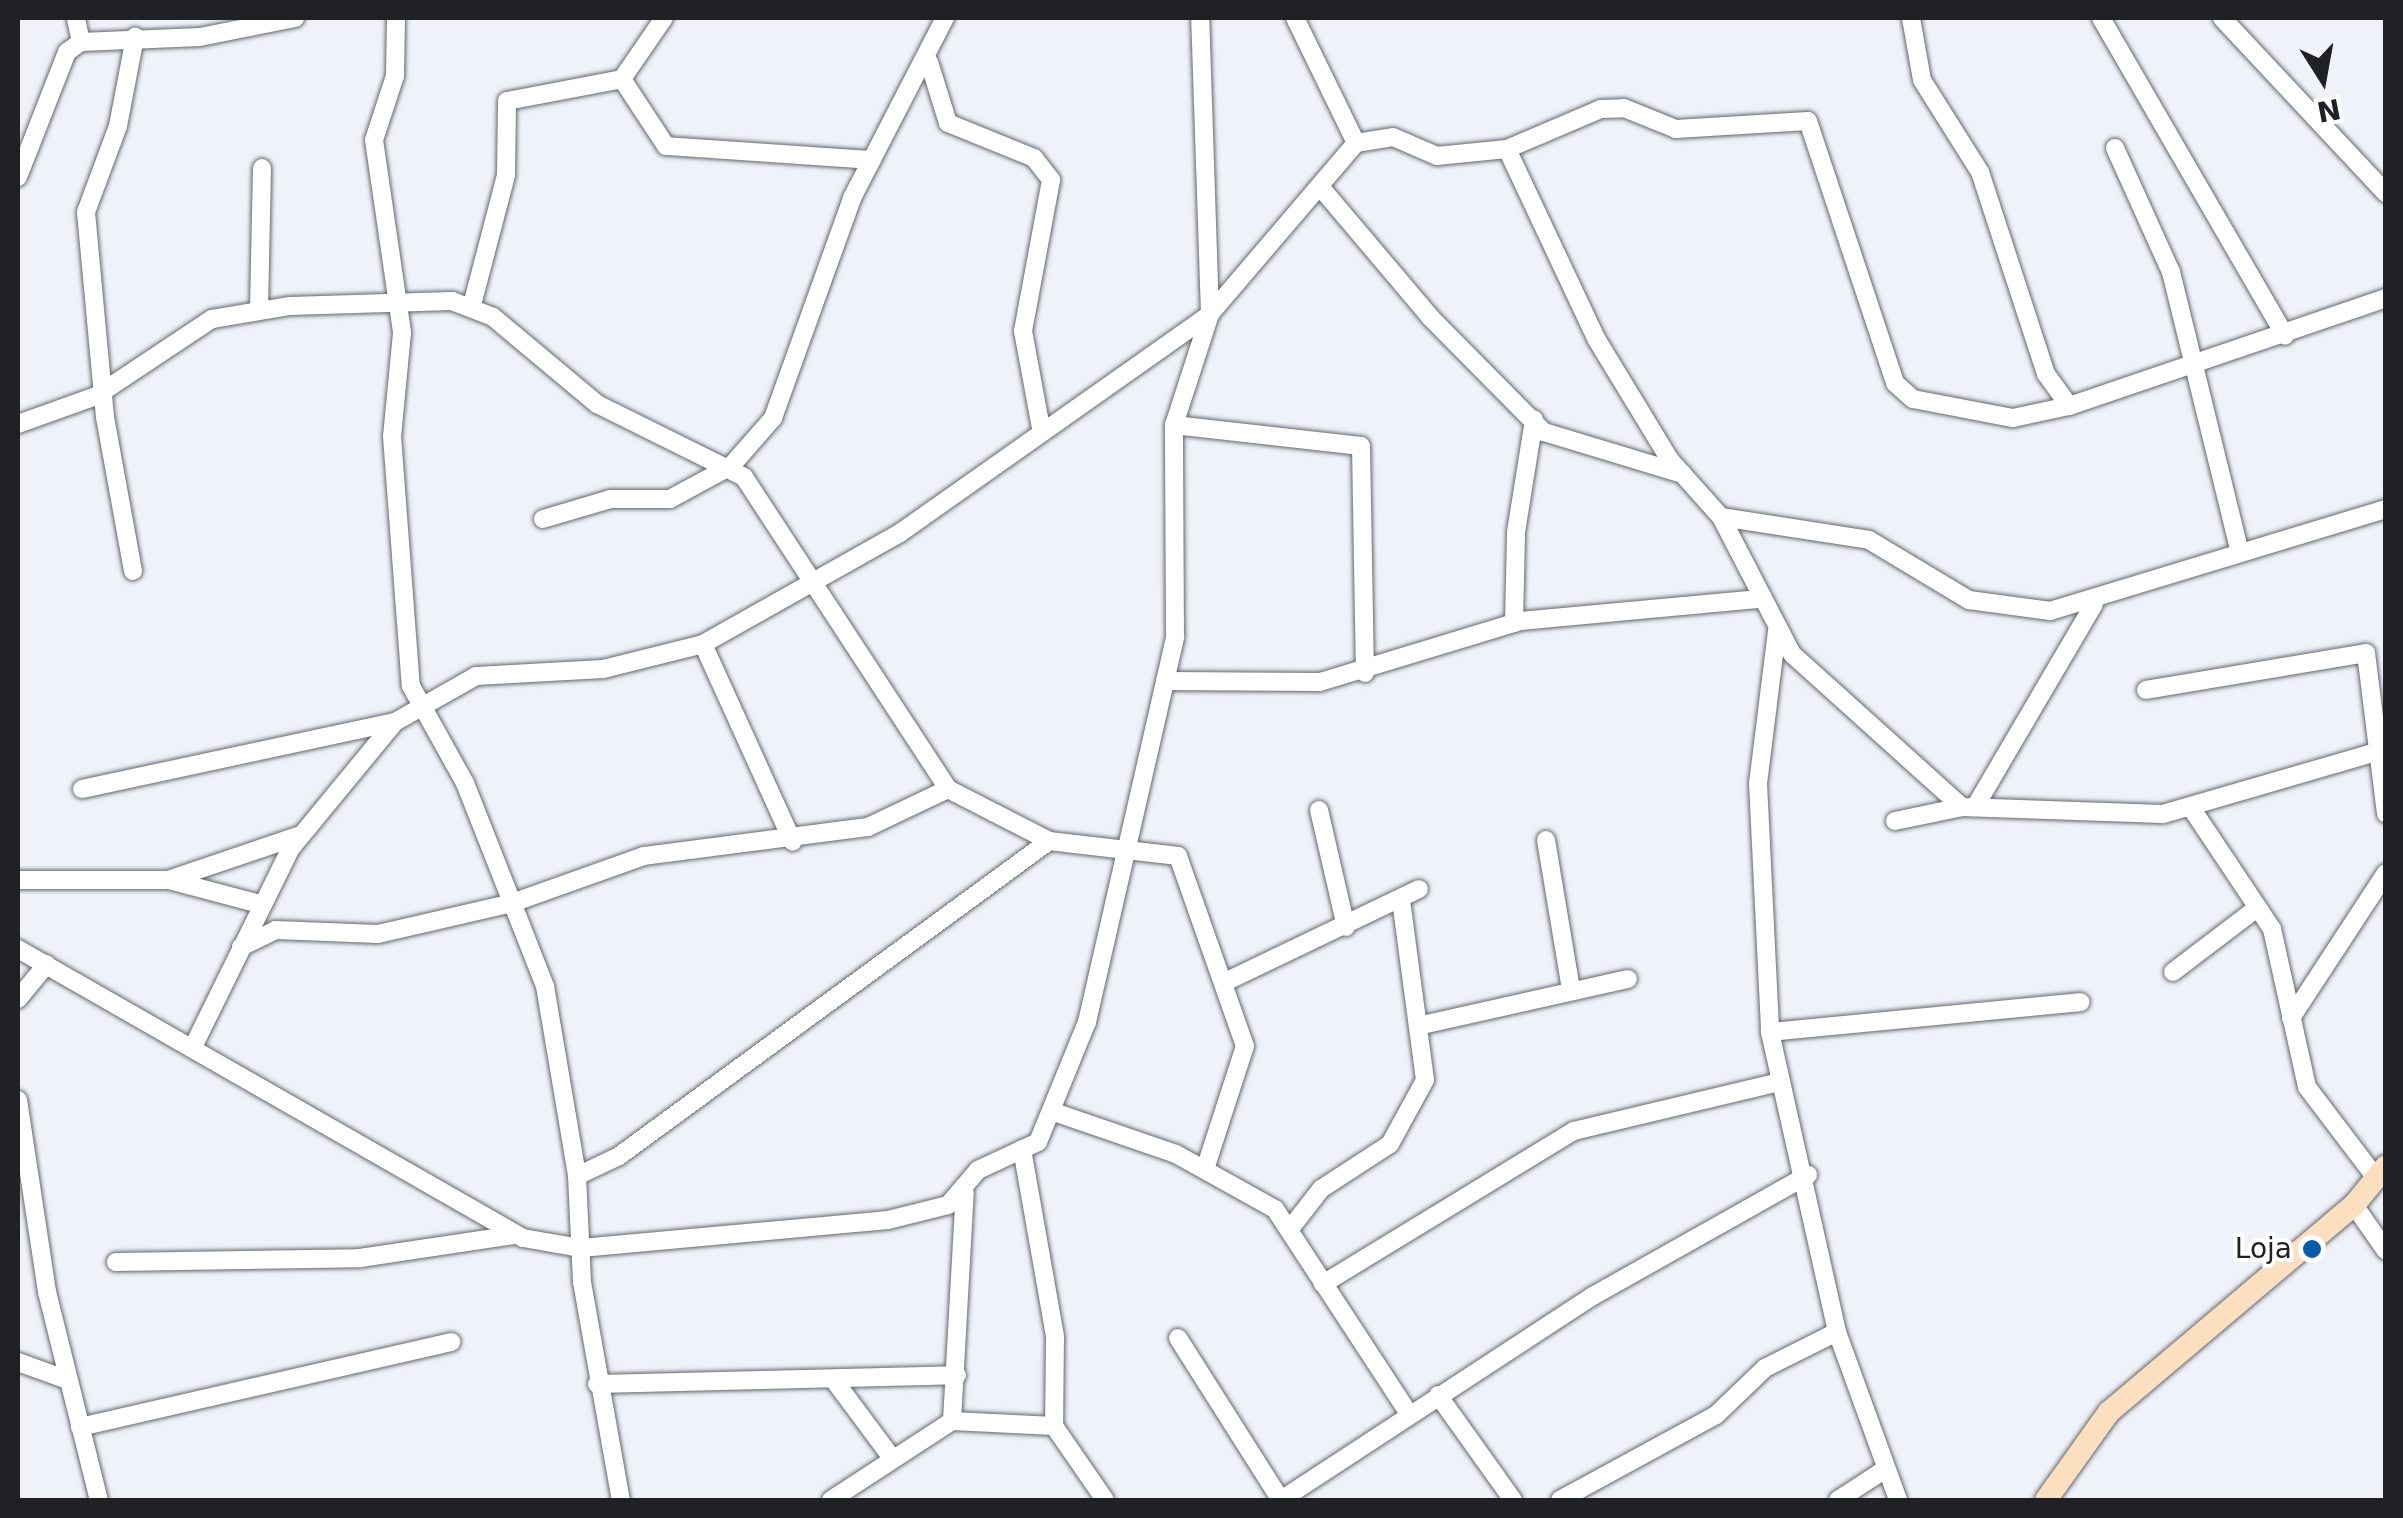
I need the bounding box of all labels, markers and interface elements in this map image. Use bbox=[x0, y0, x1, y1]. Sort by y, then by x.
north arrow bbox=[2273, 30, 2373, 130]
text: N bbox=[2314, 92, 2343, 128]
place label: Loja bbox=[2235, 1232, 2292, 1266]
marker: Loja bbox=[2301, 1238, 2323, 1260]

